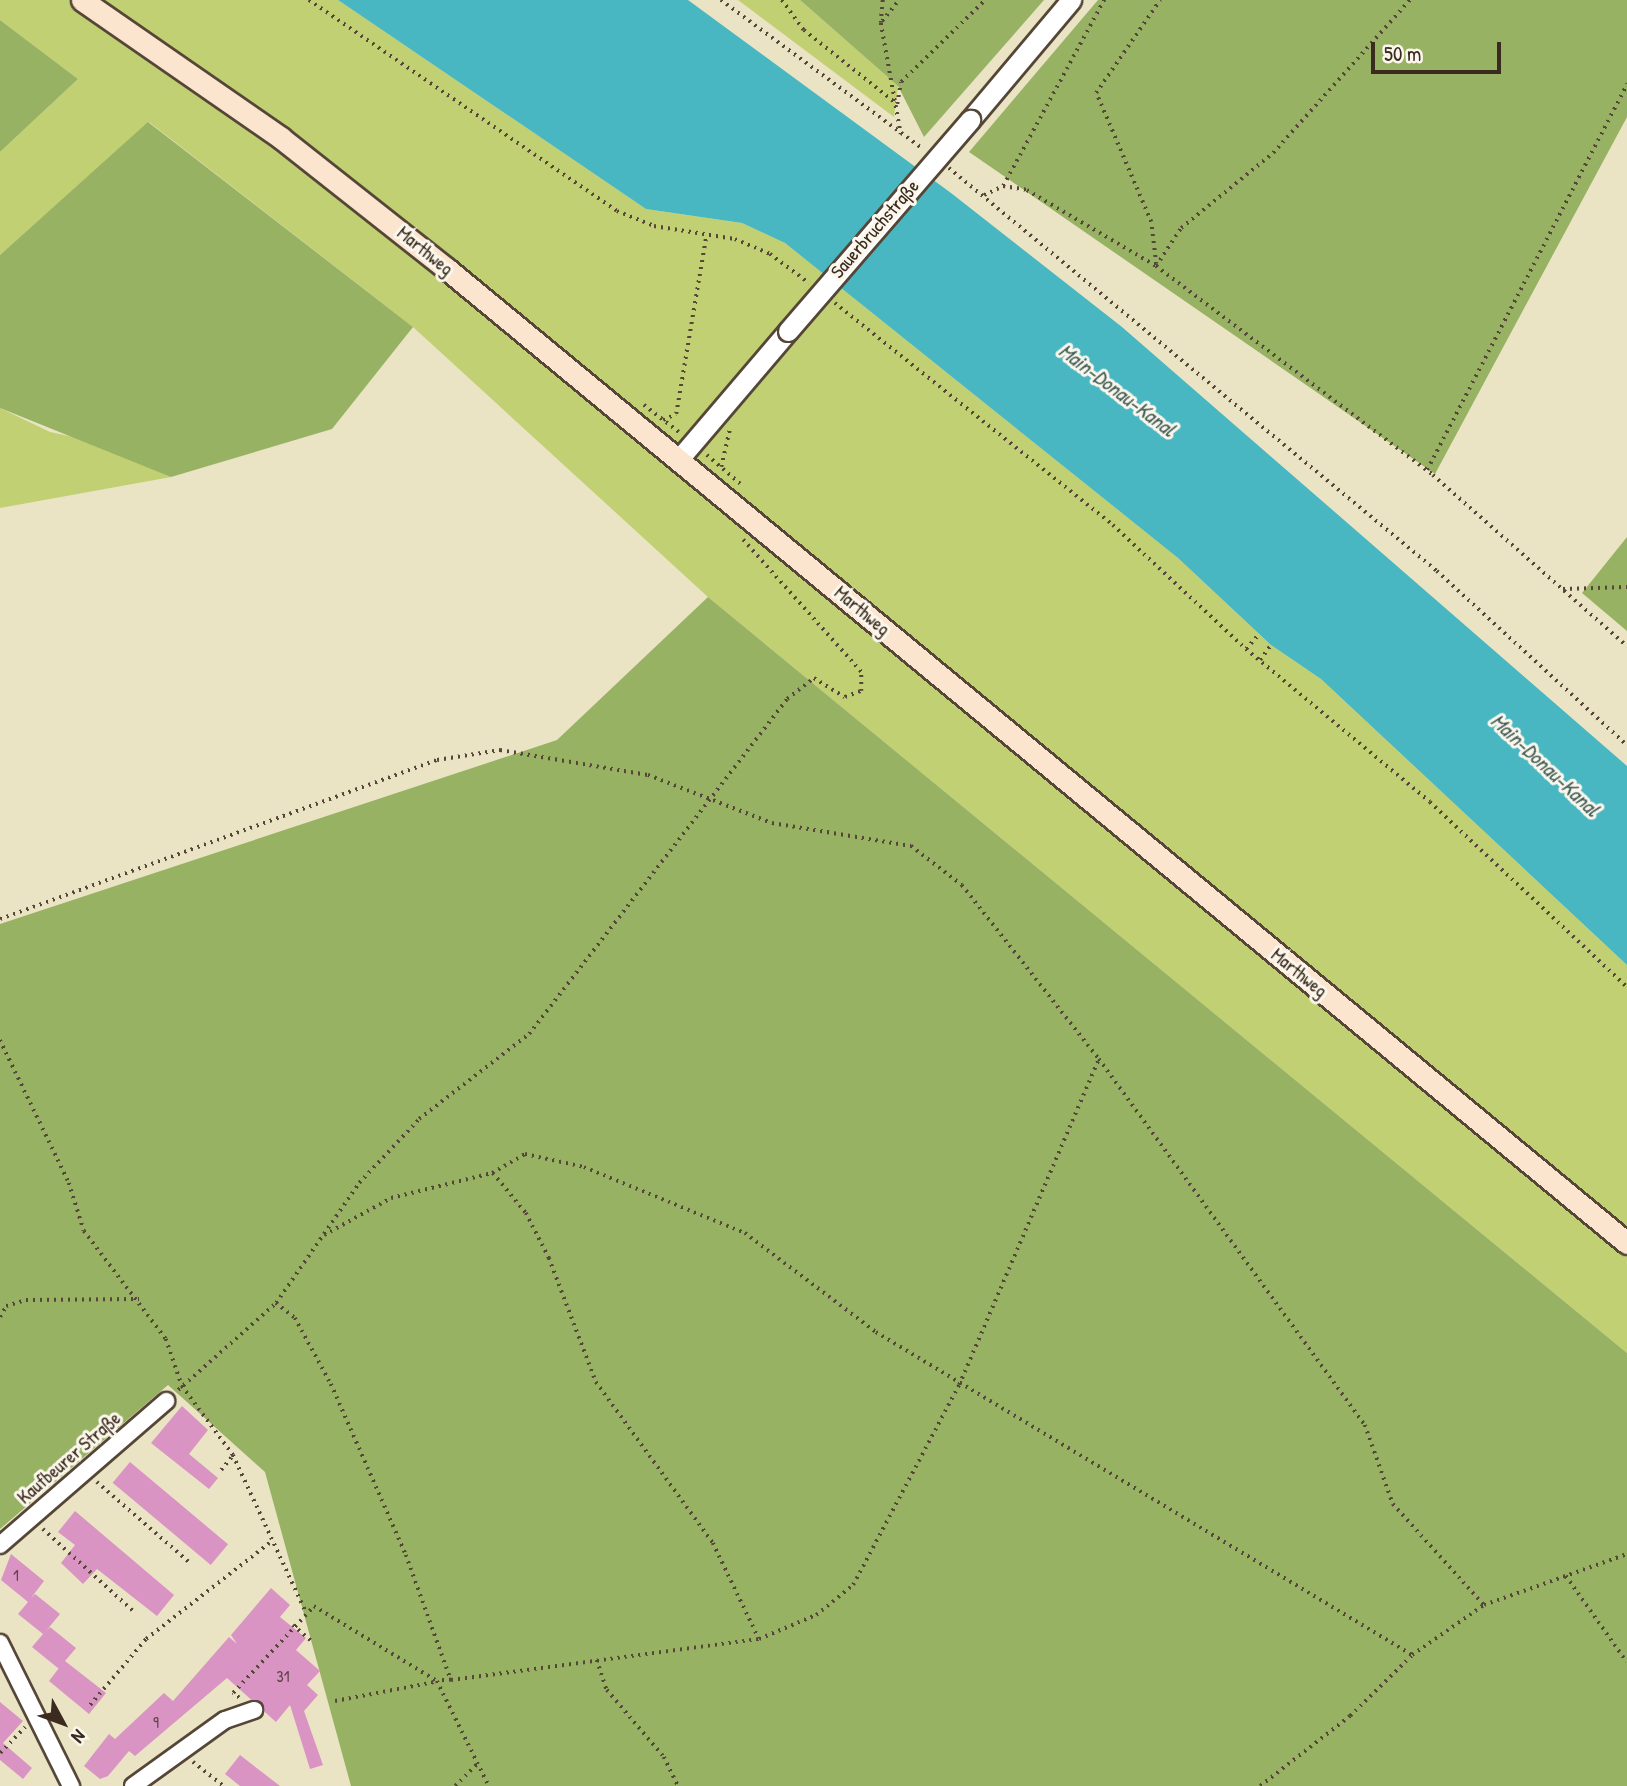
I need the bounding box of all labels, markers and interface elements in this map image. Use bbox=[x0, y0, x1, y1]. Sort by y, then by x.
scale bar bbox=[1375, 28, 1504, 72]
text: 50 m bbox=[1384, 39, 1421, 68]
street label: Sauerbruchstraße bbox=[826, 175, 924, 283]
street label: Marthweg bbox=[392, 222, 458, 280]
water label: Main-Donau-Kanal bbox=[1054, 338, 1180, 442]
street label: Marthweg bbox=[830, 581, 894, 641]
water label: Main-Donau-Kanal bbox=[1486, 708, 1604, 822]
street label: Marthweg bbox=[1266, 944, 1332, 1002]
street label: Kaufbeurer Straße bbox=[13, 1407, 125, 1509]
house number: 1 bbox=[13, 1565, 19, 1585]
house number: 31 bbox=[277, 1666, 289, 1686]
north arrow bbox=[28, 1688, 98, 1758]
house number: 9 bbox=[153, 1712, 159, 1732]
text: N bbox=[66, 1724, 92, 1749]

